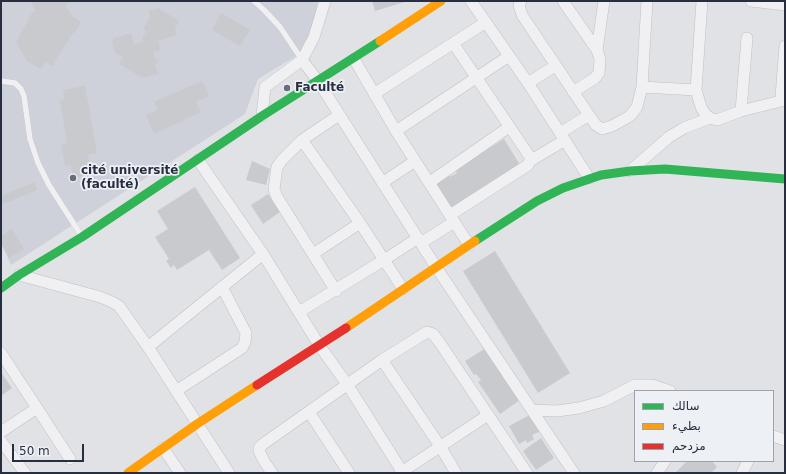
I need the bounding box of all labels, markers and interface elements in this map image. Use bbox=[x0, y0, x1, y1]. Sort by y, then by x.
place label: Faculté bbox=[295, 81, 344, 95]
marker: Faculté bbox=[282, 83, 292, 93]
place label: cité université (faculté) bbox=[81, 164, 178, 192]
marker: cité université (faculté) bbox=[68, 173, 78, 183]
legend bbox=[634, 390, 774, 462]
text: سالك bbox=[672, 399, 699, 413]
text: بطيء bbox=[672, 419, 701, 433]
scale bar bbox=[14, 436, 86, 462]
text: مزدحم bbox=[672, 439, 706, 453]
text: 50 m bbox=[19, 444, 50, 458]

